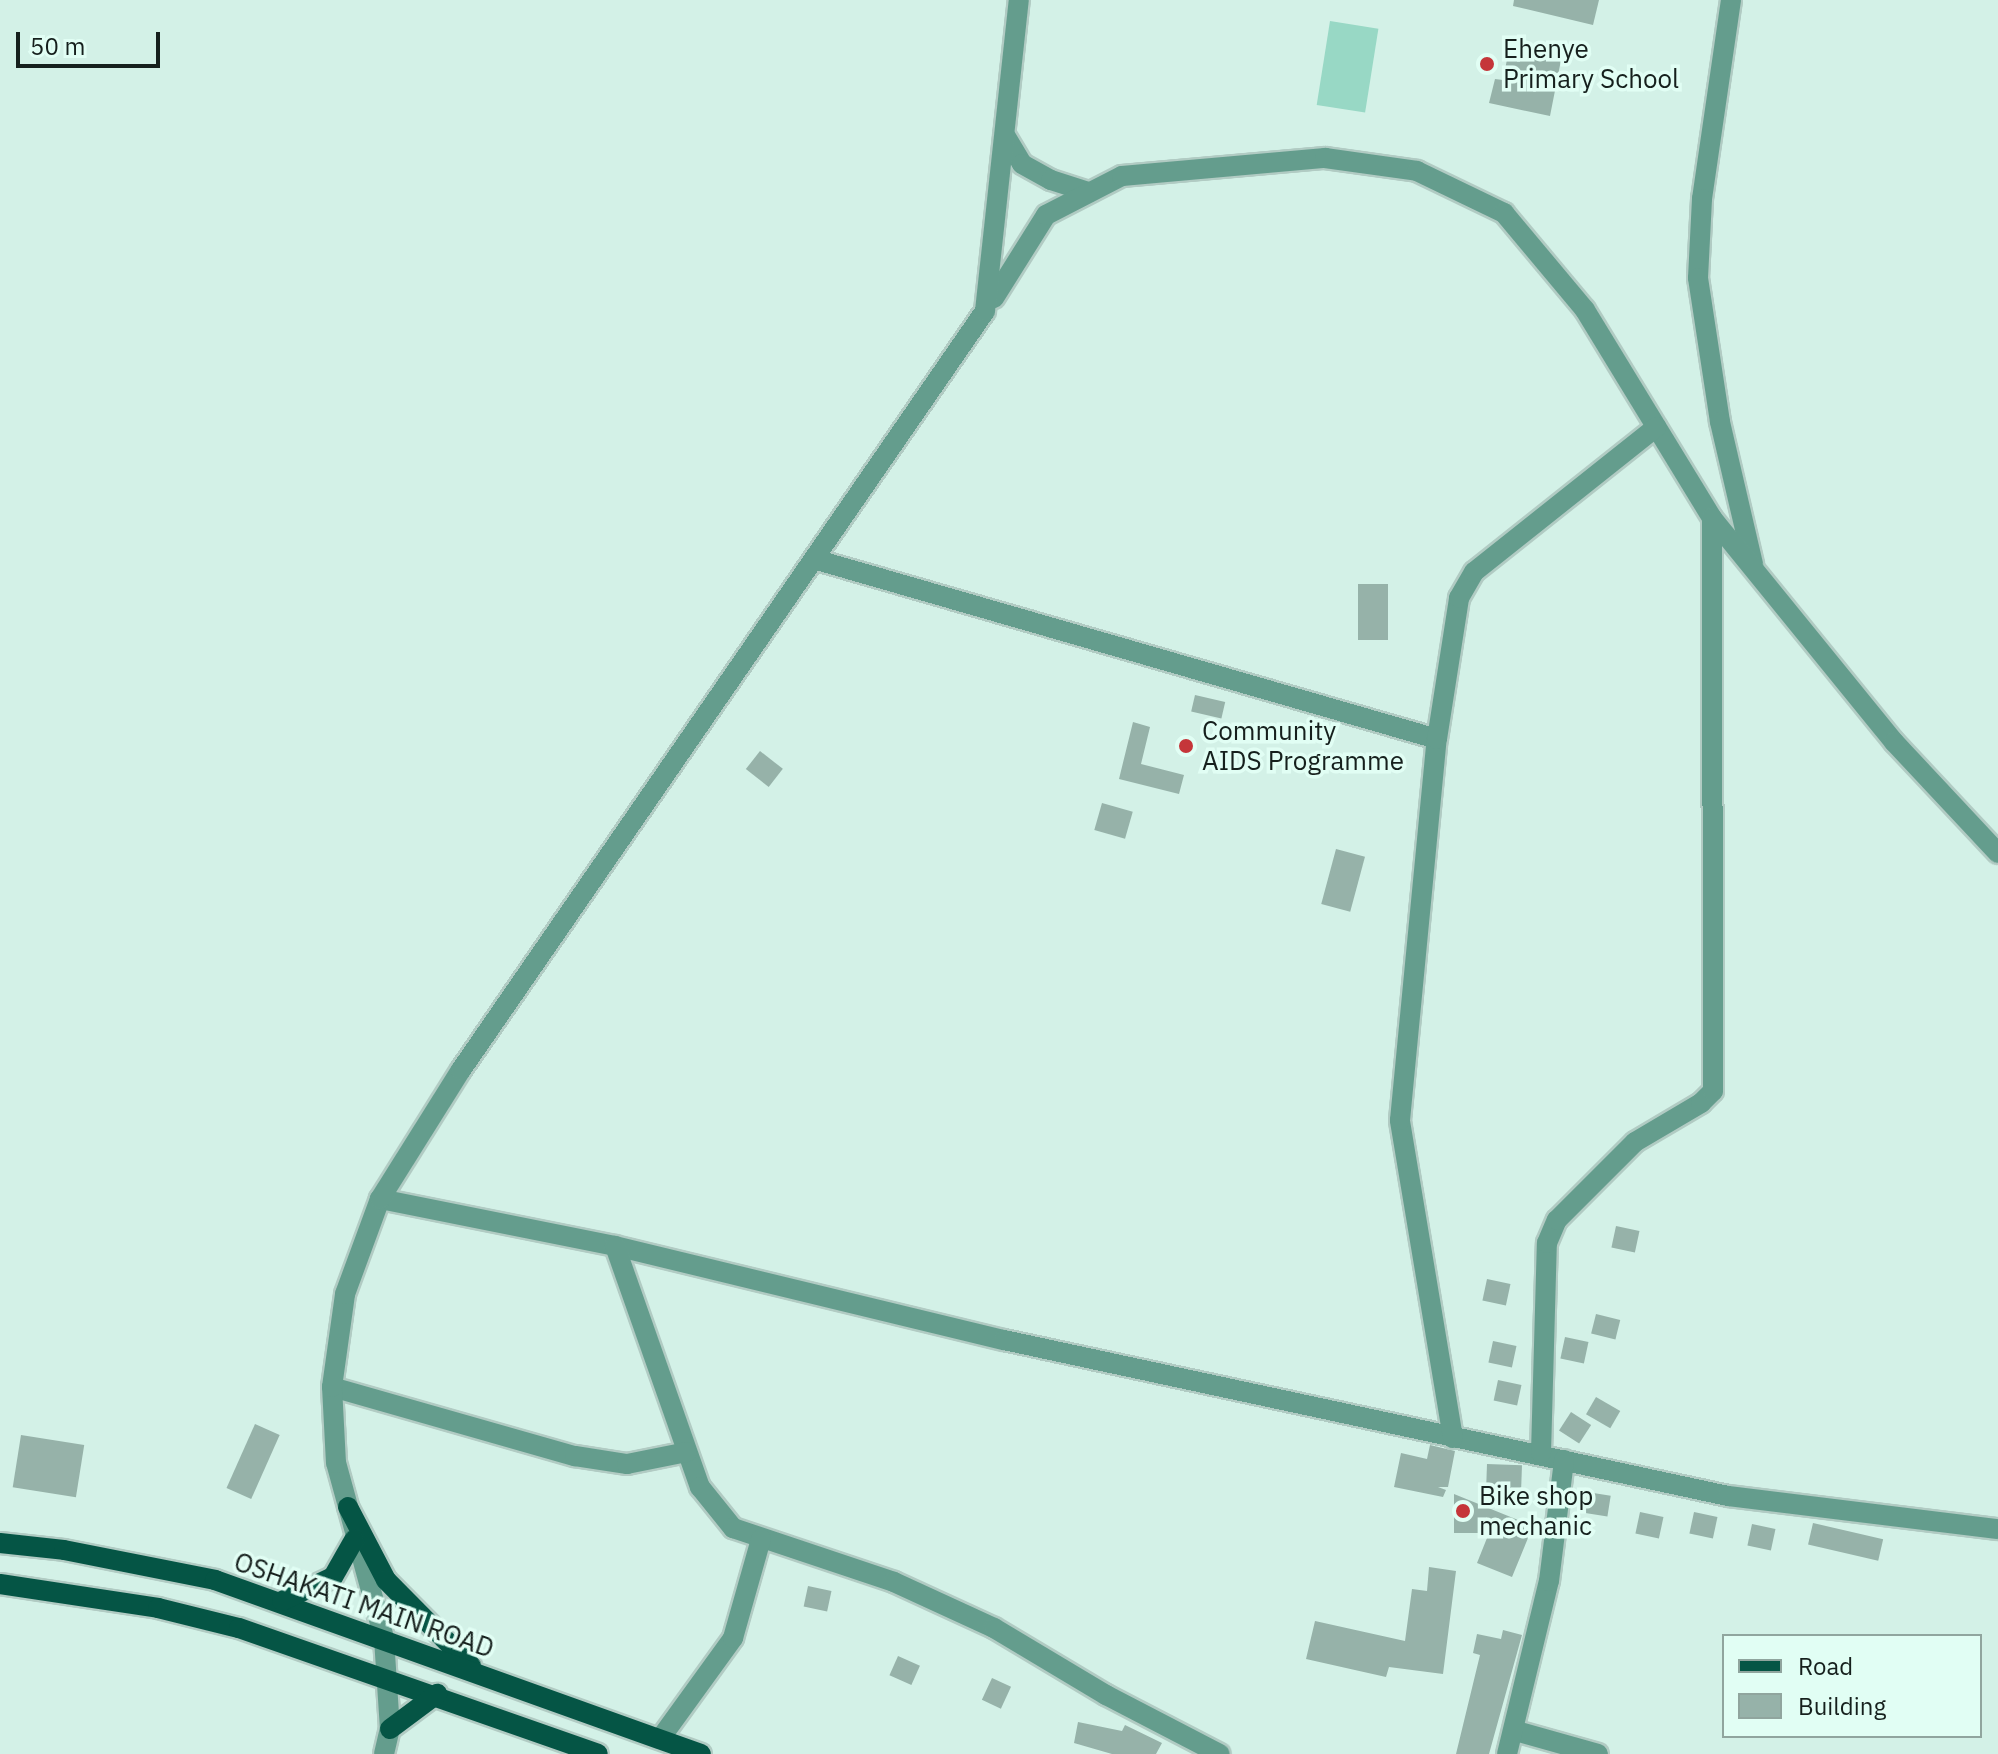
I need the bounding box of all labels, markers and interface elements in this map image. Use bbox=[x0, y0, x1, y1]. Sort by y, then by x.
scale bar bbox=[20, 16, 164, 66]
text: 50 m bbox=[30, 30, 85, 62]
place label: Ehenye Primary School bbox=[1503, 33, 1679, 94]
marker: Ehenye Primary School bbox=[1478, 55, 1496, 73]
place label: Community AIDS Programme bbox=[1202, 715, 1404, 776]
marker: Community AIDS Programme bbox=[1177, 737, 1195, 755]
place label: Bike shop mechanic bbox=[1479, 1480, 1593, 1542]
marker: Bike shop mechanic bbox=[1454, 1502, 1472, 1520]
street label: OSHAKATI MAIN ROAD bbox=[230, 1546, 498, 1664]
legend bbox=[1722, 1634, 1982, 1738]
text: Road bbox=[1798, 1650, 1853, 1682]
text: Building bbox=[1798, 1690, 1886, 1722]

